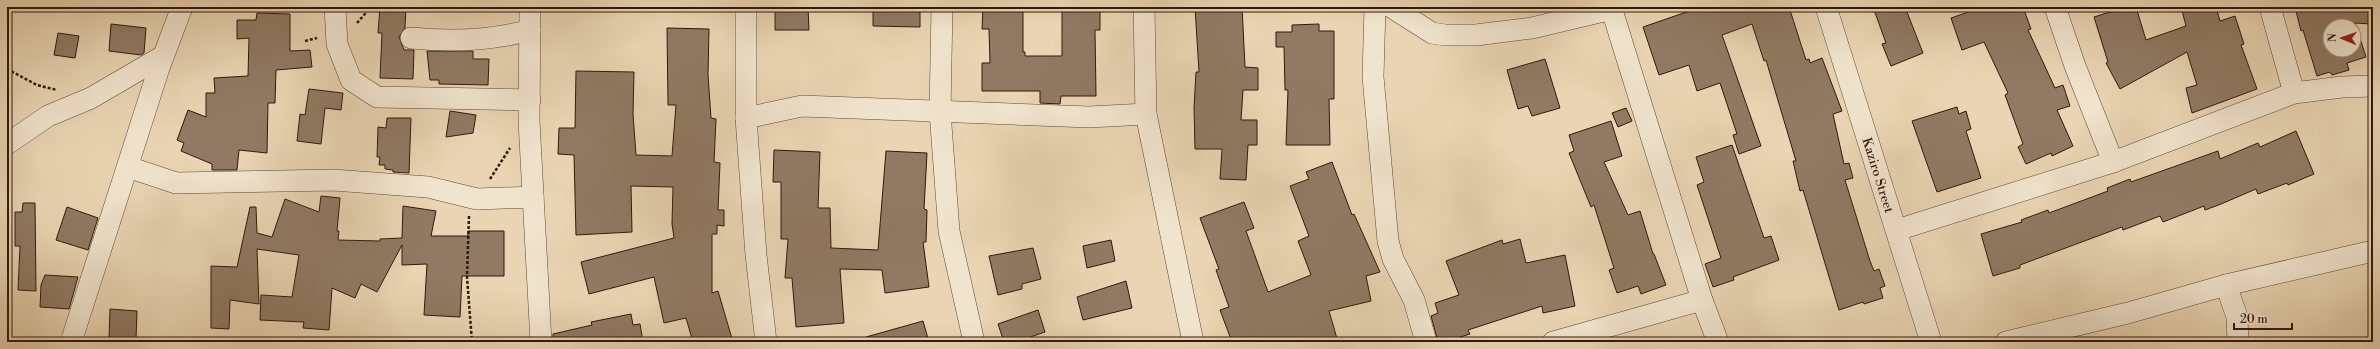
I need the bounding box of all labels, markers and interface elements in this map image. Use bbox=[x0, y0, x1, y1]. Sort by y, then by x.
north arrow bbox=[2322, 18, 2362, 58]
text: N bbox=[2326, 33, 2340, 42]
street label: Kaziro Street bbox=[1858, 136, 1897, 215]
scale bar bbox=[2234, 305, 2292, 331]
text: 20 m bbox=[2240, 312, 2268, 327]

